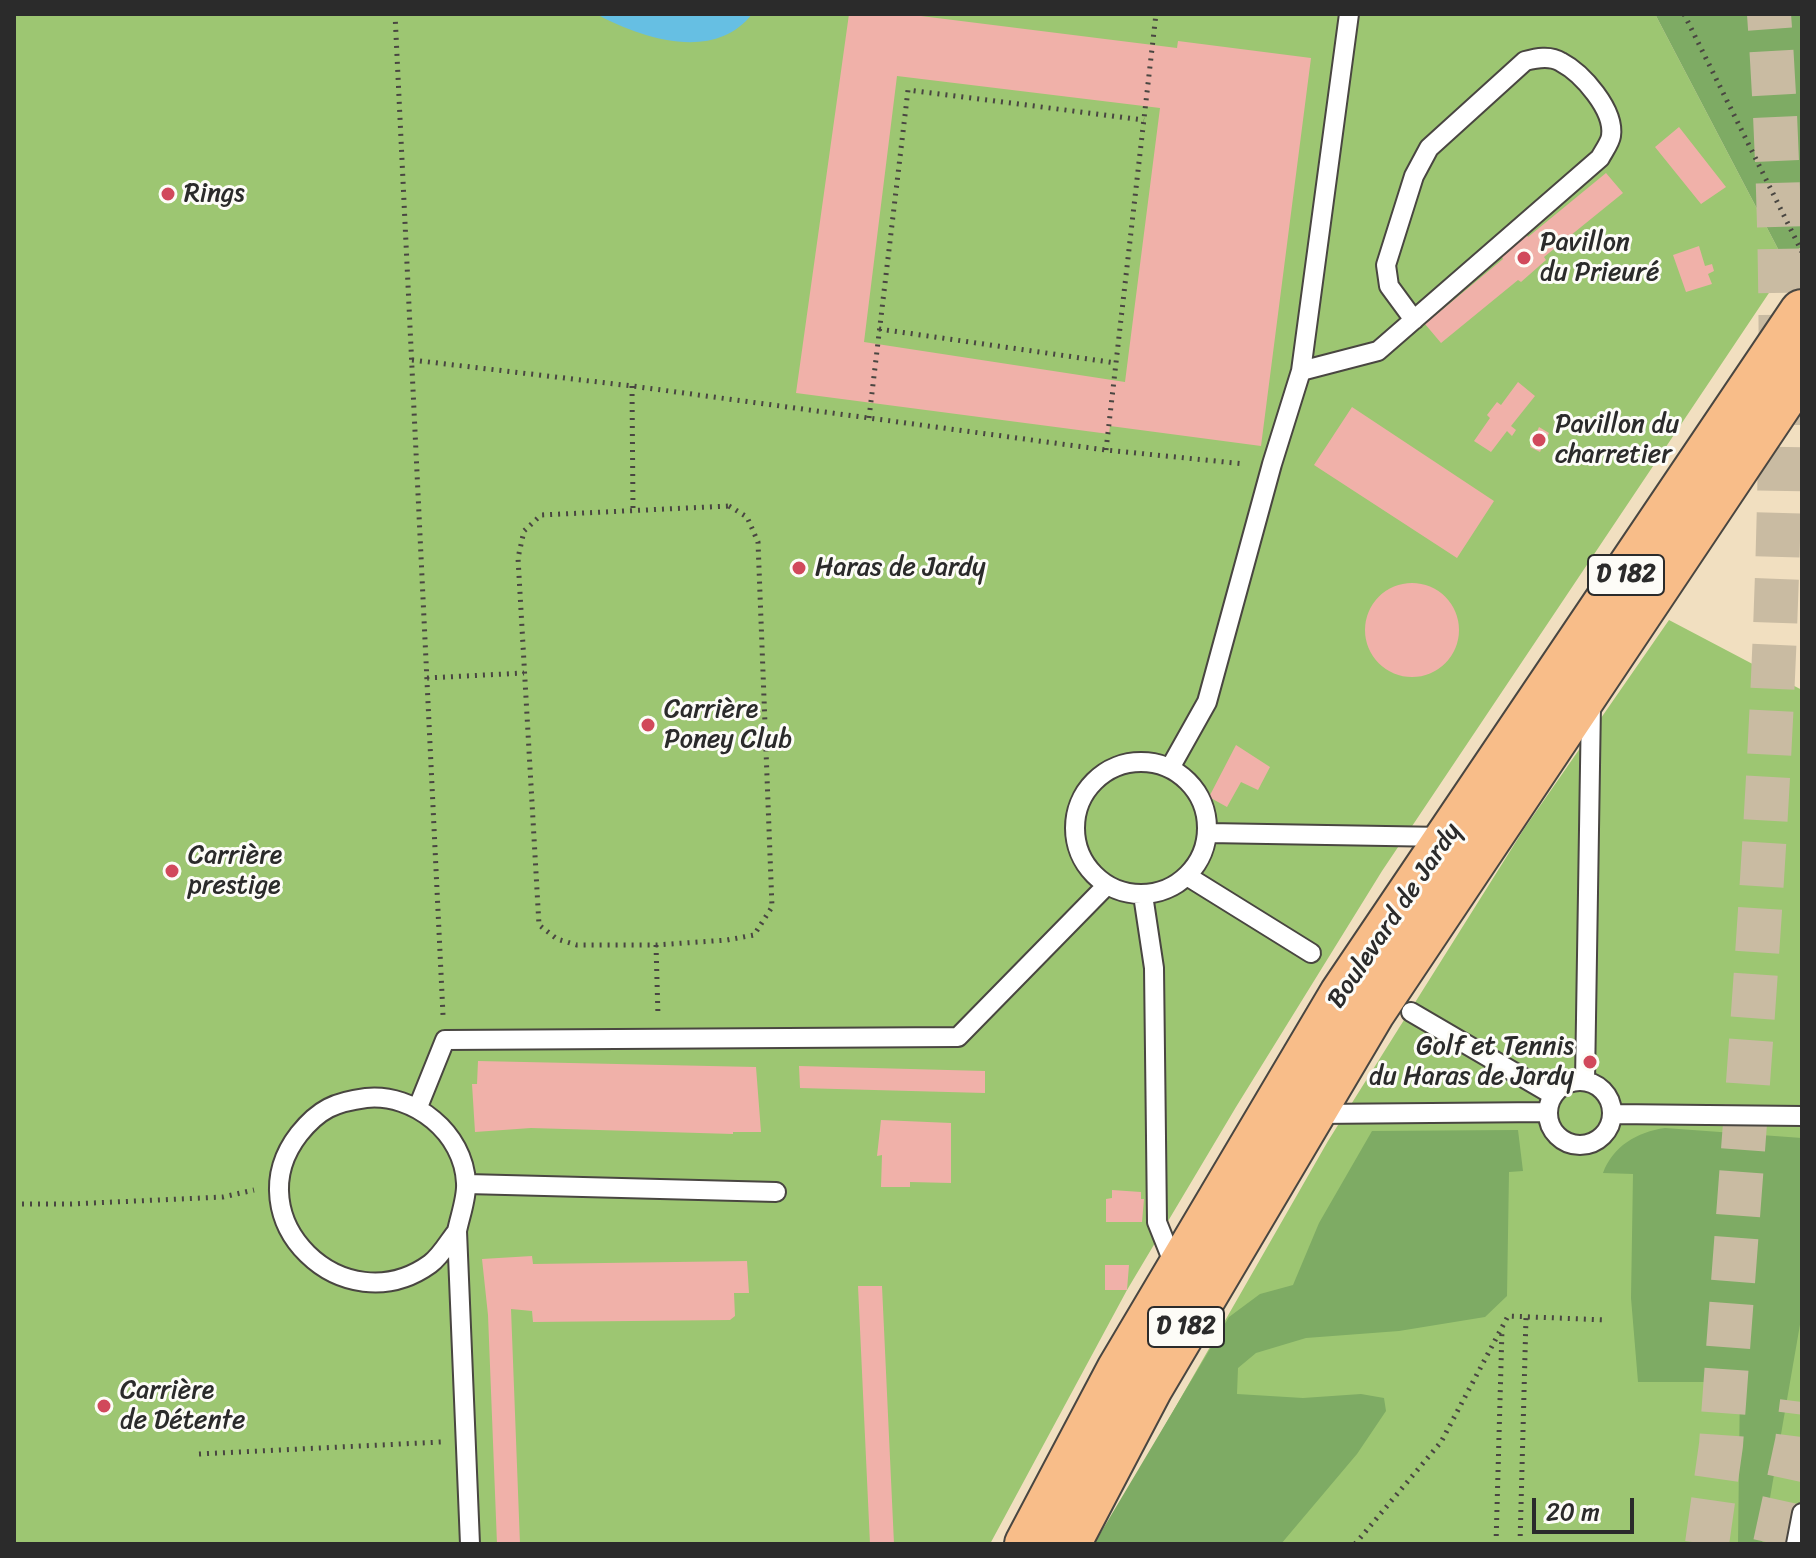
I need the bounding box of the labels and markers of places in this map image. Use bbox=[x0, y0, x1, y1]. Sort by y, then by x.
place label: Rings bbox=[184, 178, 245, 210]
marker: Rings bbox=[159, 185, 177, 203]
place label: Pavillon du Prieuré bbox=[1540, 227, 1659, 288]
marker: Pavillon du Prieuré bbox=[1515, 249, 1533, 267]
place label: Pavillon du charretier bbox=[1555, 409, 1679, 470]
marker: Pavillon du charretier bbox=[1530, 431, 1548, 449]
place label: Haras de Jardy bbox=[815, 552, 986, 584]
marker: Haras de Jardy bbox=[790, 559, 808, 577]
place label: Carrière Poney Club bbox=[664, 694, 792, 756]
marker: Carrière Poney Club bbox=[639, 716, 657, 734]
place label: Carrière prestige bbox=[188, 840, 282, 902]
marker: Carrière prestige bbox=[163, 862, 181, 880]
place label: Golf et Tennis du Haras de Jardy bbox=[1369, 1031, 1574, 1092]
marker: Golf et Tennis du Haras de Jardy bbox=[1581, 1053, 1599, 1071]
place label: Carrière de Détente bbox=[120, 1375, 245, 1436]
marker: Carrière de Détente bbox=[95, 1397, 113, 1415]

